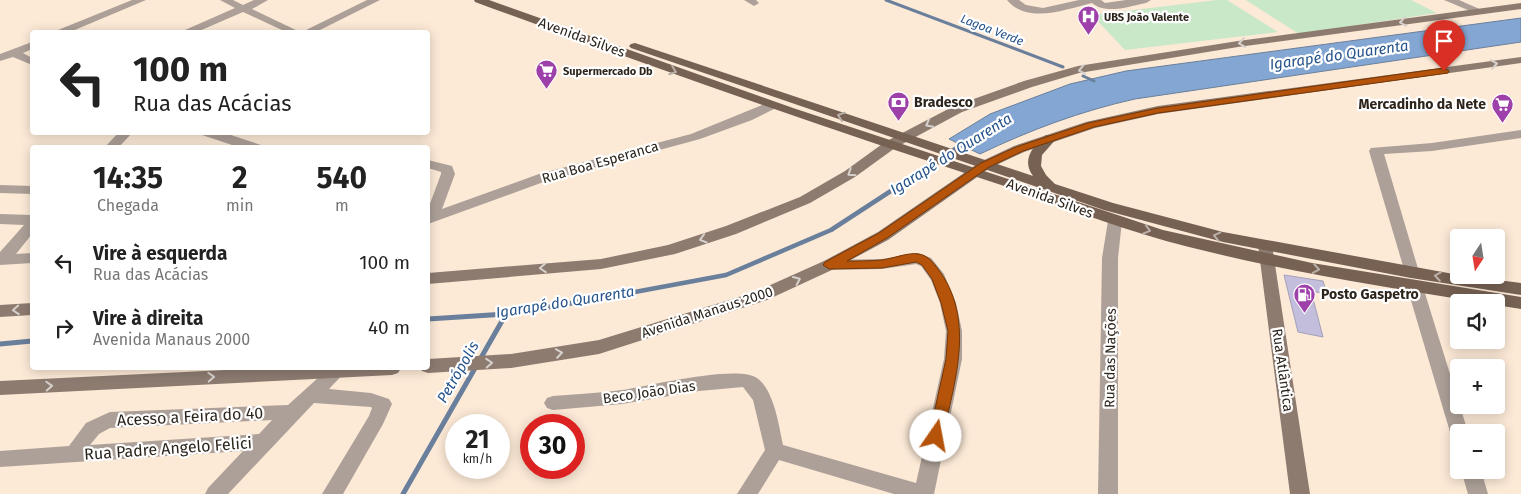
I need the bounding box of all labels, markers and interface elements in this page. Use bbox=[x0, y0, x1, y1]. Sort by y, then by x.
hospital icon: UBS João Valente bbox=[1076, 5, 1100, 36]
place label: UBS João Valente bbox=[1104, 11, 1189, 24]
water label: Lagoa Verde bbox=[959, 12, 1025, 48]
street label: Avenida Silves bbox=[536, 14, 628, 61]
one-way arrow bbox=[1399, 16, 1408, 26]
pin bbox=[1423, 20, 1465, 71]
icon: arrive bbox=[1430, 27, 1458, 55]
water label: Igarapé do Quarenta bbox=[1269, 36, 1409, 74]
one-way arrow bbox=[1238, 38, 1247, 48]
text: 100 m bbox=[133, 48, 228, 90]
icon: left bbox=[50, 50, 115, 115]
supermarket icon: Supermercado Db bbox=[535, 59, 559, 90]
one-way arrow bbox=[1490, 59, 1498, 70]
one-way arrow bbox=[1077, 64, 1086, 75]
place label: Supermercado Db bbox=[563, 65, 653, 78]
one-way arrow bbox=[668, 65, 677, 75]
text: Rua das Acácias bbox=[133, 90, 292, 117]
bank icon: Bradesco bbox=[886, 90, 910, 121]
supermarket icon: Mercadinho da Nete bbox=[1490, 92, 1514, 123]
place label: Bradesco bbox=[914, 94, 973, 111]
place label: Mercadinho da Nete bbox=[1359, 96, 1486, 113]
water label: Igarapé do Quarenta bbox=[887, 109, 1015, 199]
one-way arrow bbox=[837, 112, 846, 122]
one-way arrow bbox=[926, 118, 935, 128]
street label: Rua Boa Esperanca bbox=[540, 138, 660, 187]
text: 14:35 bbox=[93, 160, 163, 196]
text: 2 bbox=[232, 160, 248, 196]
text: 540 bbox=[317, 160, 367, 196]
one-way arrow bbox=[847, 167, 856, 177]
street label: Avenida Silves bbox=[1004, 175, 1096, 222]
text: Chegada bbox=[97, 196, 159, 215]
text: min bbox=[226, 196, 254, 215]
text: m bbox=[335, 196, 349, 215]
one-way arrow bbox=[1142, 225, 1150, 235]
north arrow bbox=[1450, 229, 1505, 284]
map controls bbox=[1450, 229, 1505, 479]
one-way arrow bbox=[1213, 231, 1222, 242]
one-way arrow bbox=[699, 234, 707, 244]
text: Vire à esquerda bbox=[93, 242, 227, 265]
icon: left bbox=[50, 249, 78, 277]
text: 100 m bbox=[359, 251, 410, 274]
one-way arrow bbox=[539, 263, 547, 274]
one-way arrow bbox=[1311, 264, 1320, 274]
text: Rua das Acácias bbox=[93, 265, 208, 284]
one-way arrow bbox=[1434, 272, 1443, 282]
one-way arrow bbox=[792, 275, 801, 286]
water label: Igarapé do Quarenta bbox=[495, 282, 635, 322]
fuel station icon: Posto Gaspetro bbox=[1293, 282, 1317, 313]
street label: Avenida Manaus 2000 bbox=[639, 283, 775, 342]
place label: Posto Gaspetro bbox=[1321, 286, 1419, 303]
button: sound bbox=[1450, 294, 1505, 349]
one-way arrow bbox=[12, 305, 20, 316]
text: Vire à direita bbox=[93, 307, 203, 330]
street label: Rua das Nações bbox=[1101, 307, 1120, 408]
icon: right bbox=[50, 314, 78, 342]
text: 40 m bbox=[368, 316, 410, 339]
street label: Rua Atlântica bbox=[1268, 327, 1297, 413]
text: Avenida Manaus 2000 bbox=[93, 330, 250, 349]
water label: Petrópolis bbox=[433, 338, 483, 406]
one-way arrow bbox=[555, 349, 563, 359]
one-way arrow bbox=[485, 357, 493, 368]
button: + bbox=[1450, 359, 1505, 414]
one-way arrow bbox=[207, 372, 215, 383]
street label: Beco João Dias bbox=[602, 378, 697, 407]
one-way arrow bbox=[45, 380, 53, 391]
street label: Acesso a Feira do 40 bbox=[117, 403, 264, 430]
position arrow bbox=[909, 409, 961, 461]
speed limit sign: 30 bbox=[520, 414, 585, 479]
button: − bbox=[1450, 424, 1505, 479]
text: 21 bbox=[466, 425, 489, 455]
street label: Rua Padre Angelo Felici bbox=[83, 433, 253, 464]
text: km/h bbox=[463, 452, 492, 466]

